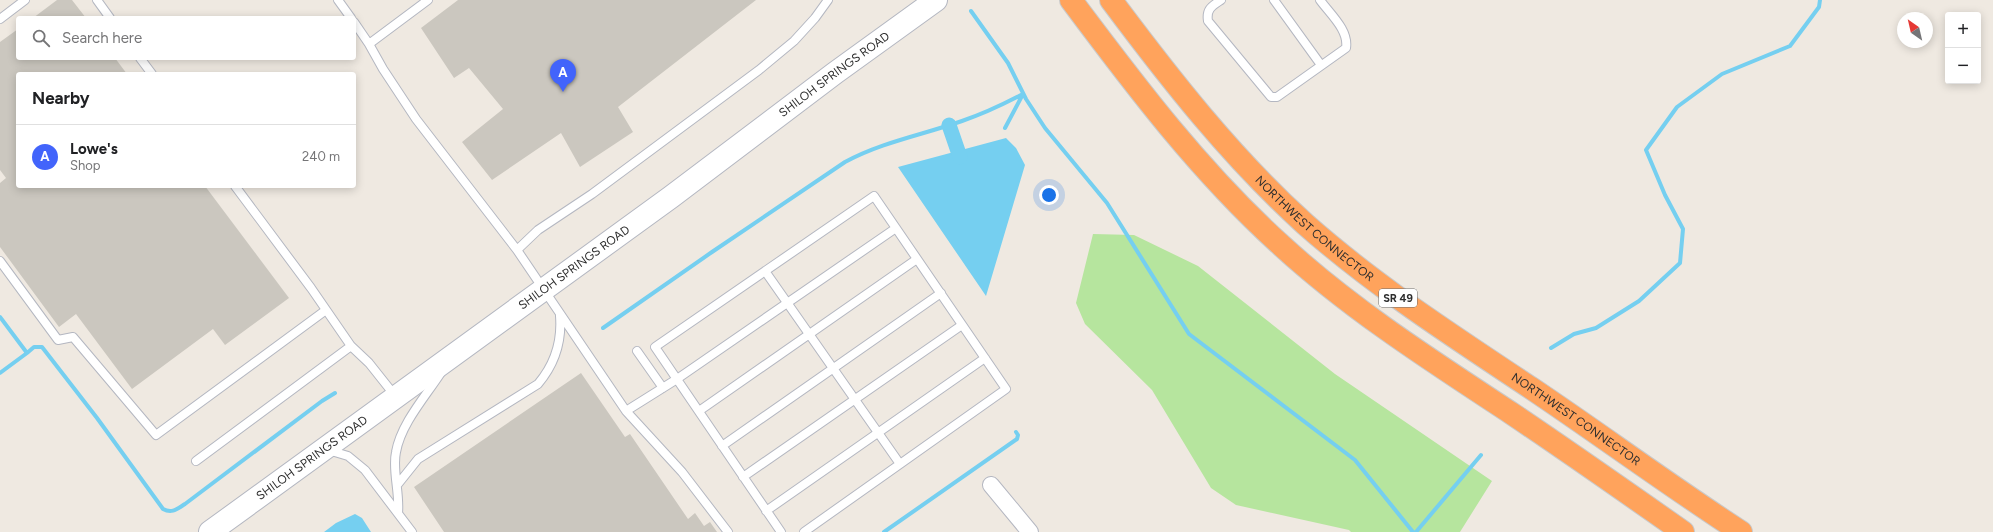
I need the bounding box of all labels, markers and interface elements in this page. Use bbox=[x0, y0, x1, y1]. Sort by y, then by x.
north arrow bbox=[1897, 12, 1933, 48]
map controls bbox=[1945, 12, 1981, 84]
button: + bbox=[1945, 12, 1981, 48]
search box bbox=[16, 16, 356, 60]
icon: search bbox=[30, 27, 52, 49]
text: Search here bbox=[62, 29, 142, 47]
street label: SHILOH SPRINGS ROAD bbox=[776, 29, 892, 120]
button: − bbox=[1945, 48, 1981, 84]
pin: A bbox=[550, 59, 576, 92]
text: Nearby bbox=[32, 88, 90, 108]
text: Lowe's bbox=[70, 140, 118, 158]
text: A bbox=[40, 149, 50, 164]
text: 240 m bbox=[302, 149, 340, 164]
text: Shop bbox=[70, 158, 100, 173]
street label: NORTHWEST CONNECTOR bbox=[1252, 173, 1377, 284]
your location bbox=[1039, 185, 1059, 205]
street label: SHILOH SPRINGS ROAD bbox=[516, 222, 632, 313]
road number: SR 49 bbox=[1379, 289, 1417, 307]
street label: NORTHWEST CONNECTOR bbox=[1509, 370, 1643, 468]
street label: SHILOH SPRINGS ROAD bbox=[254, 413, 370, 503]

